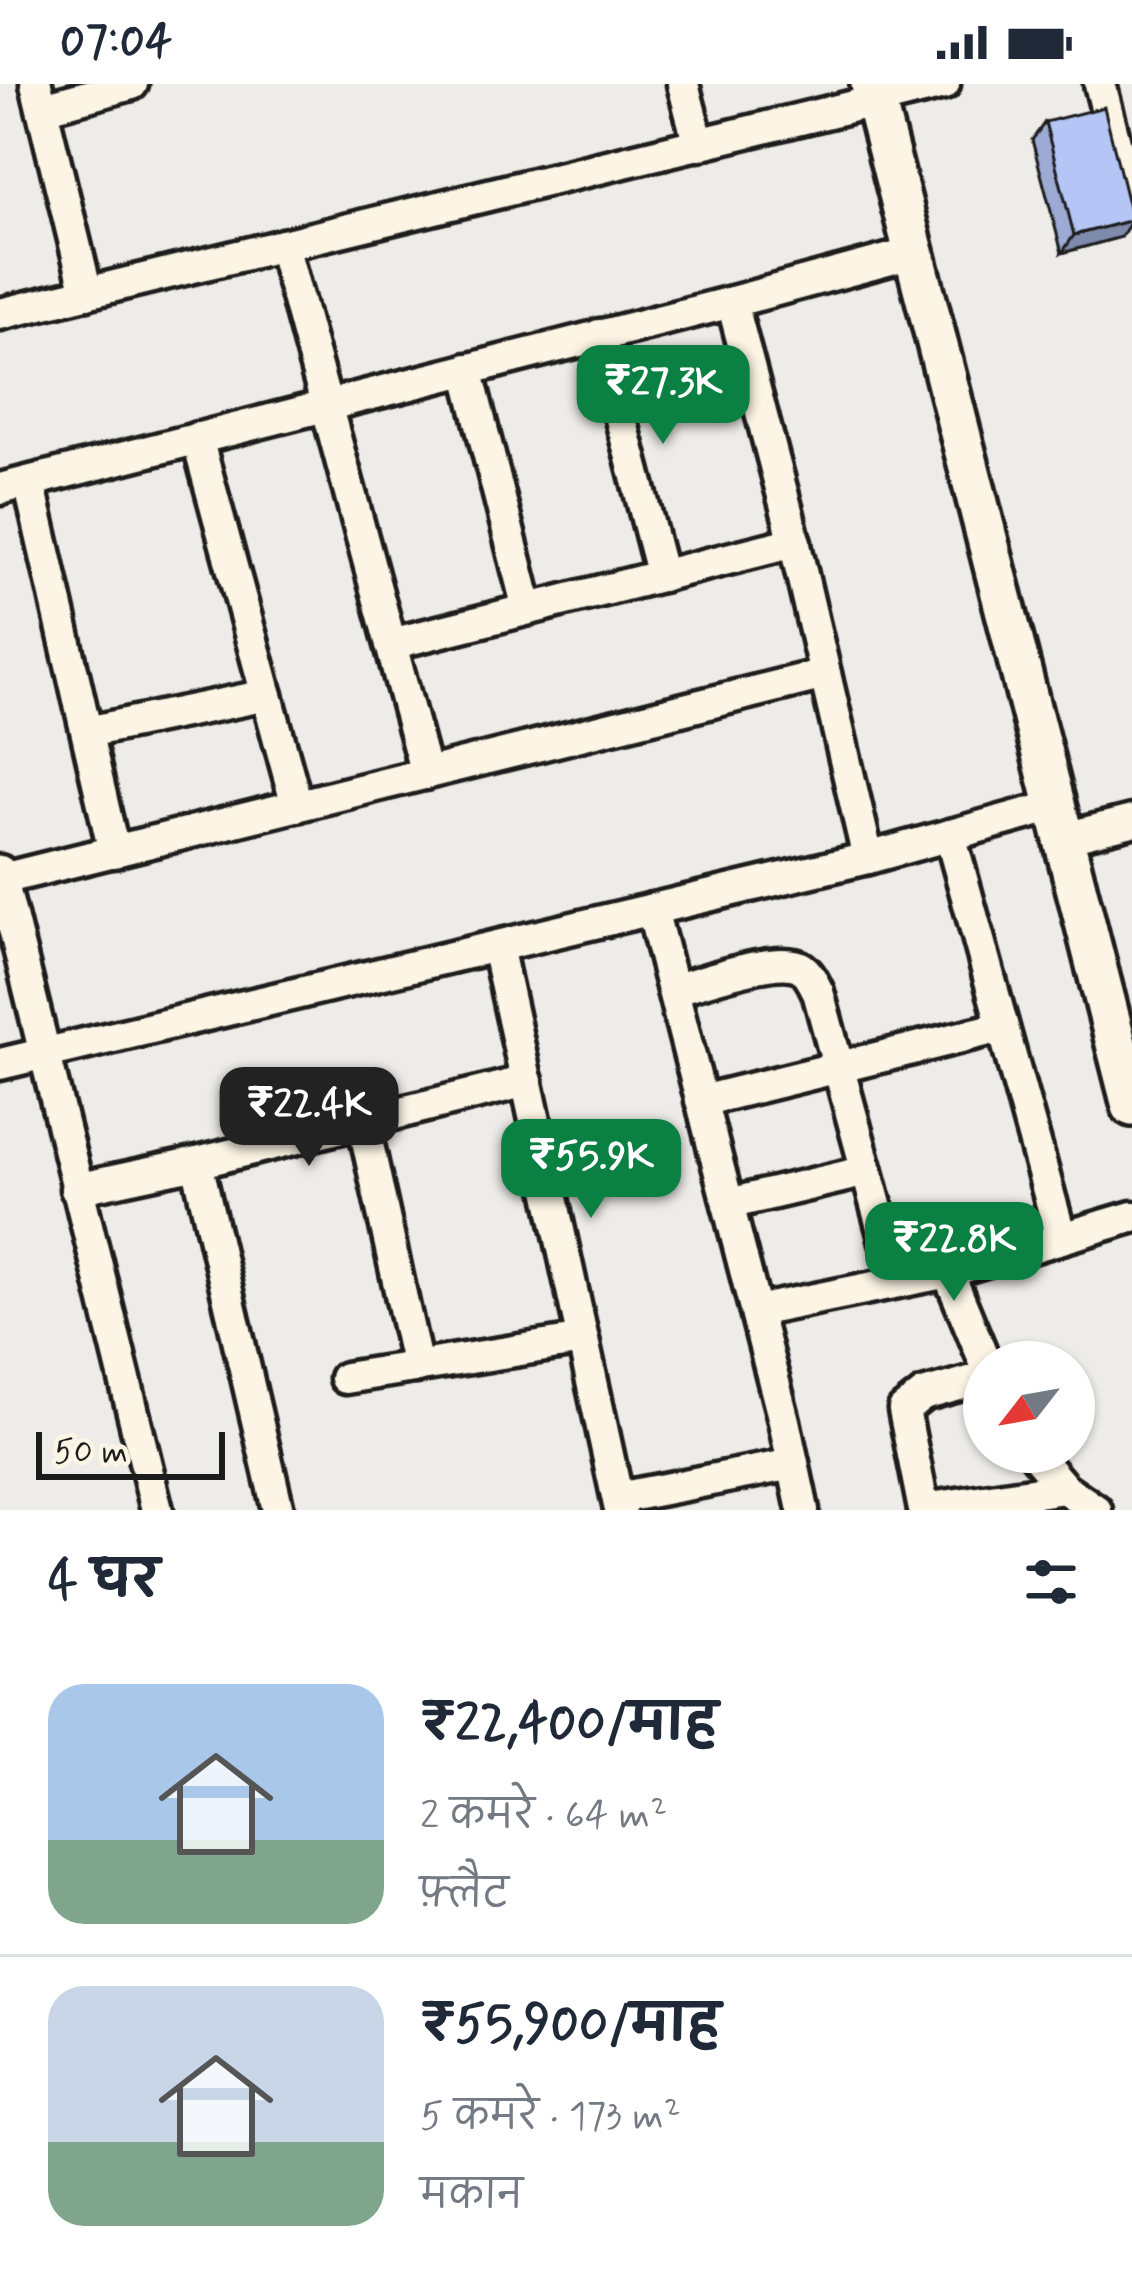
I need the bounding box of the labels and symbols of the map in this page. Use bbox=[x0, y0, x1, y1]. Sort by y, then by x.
pin: ₹27.3K bbox=[565, 345, 761, 447]
pin: ₹22.4K bbox=[211, 1067, 407, 1169]
pin: ₹55.9K bbox=[493, 1119, 689, 1221]
pin: ₹22.8K bbox=[856, 1202, 1052, 1304]
north arrow bbox=[963, 1341, 1095, 1473]
scale bar bbox=[36, 1426, 225, 1479]

